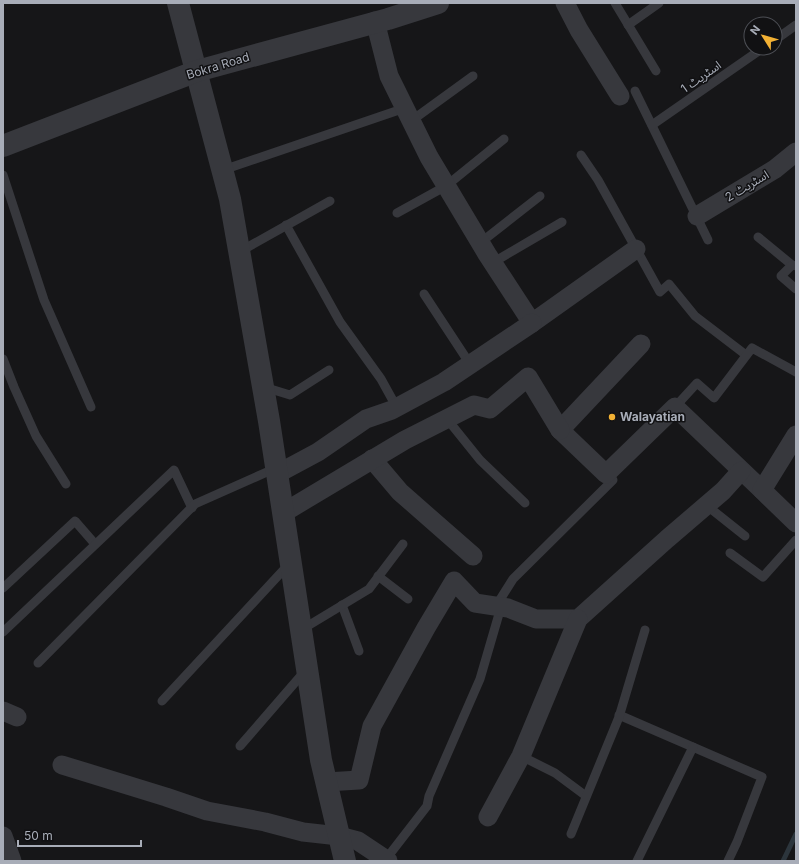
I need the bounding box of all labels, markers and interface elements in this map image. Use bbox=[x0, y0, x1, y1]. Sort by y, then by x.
north arrow bbox=[743, 16, 783, 56]
text: N bbox=[747, 22, 763, 38]
street label: Bokra Road bbox=[184, 49, 251, 82]
street label: اسٹریٹ 1 bbox=[678, 57, 724, 96]
street label: اسٹریٹ 2 bbox=[722, 167, 772, 205]
place label: Walayatian bbox=[620, 409, 685, 424]
marker: Walayatian bbox=[607, 412, 617, 422]
scale bar bbox=[18, 822, 141, 848]
text: 50 m bbox=[24, 828, 53, 843]

